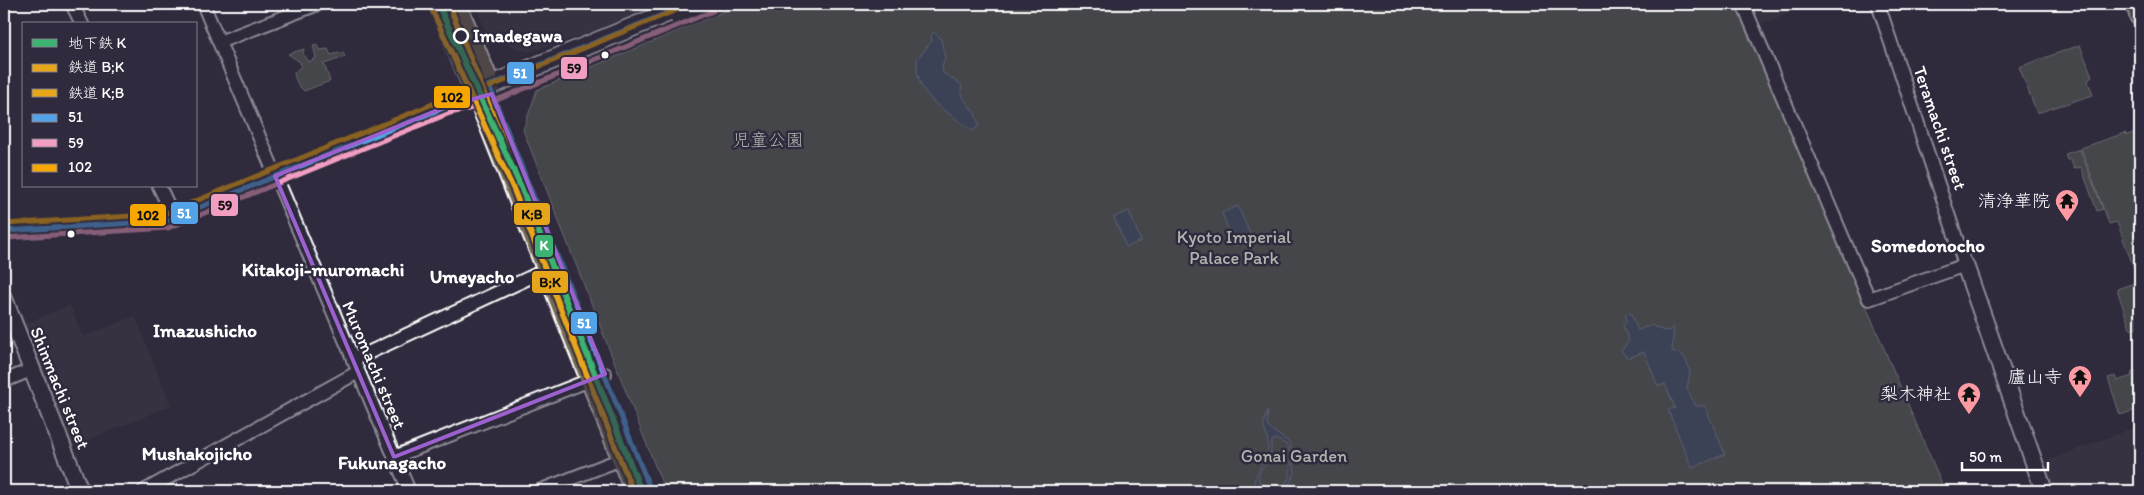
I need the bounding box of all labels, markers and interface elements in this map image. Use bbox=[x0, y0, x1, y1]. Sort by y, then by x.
legend bbox=[22, 22, 198, 188]
place label: Imadegawa bbox=[473, 25, 563, 47]
marker: Imadegawa bbox=[453, 28, 469, 44]
text: 地下鉄 K bbox=[68, 34, 126, 52]
unlabelled marker bbox=[600, 50, 610, 60]
line badge: 59 bbox=[560, 56, 588, 80]
text: 鉄道 B;K bbox=[68, 58, 125, 76]
text: 59 bbox=[567, 60, 581, 77]
line badge: 51 bbox=[506, 61, 535, 85]
street label: Teramachi street bbox=[1909, 63, 1972, 193]
text: 51 bbox=[513, 65, 527, 82]
text: 鉄道 K;B bbox=[68, 84, 124, 102]
line badge: 102 bbox=[433, 85, 471, 109]
text: 102 bbox=[441, 89, 464, 106]
text: 51 bbox=[68, 108, 83, 126]
park label: 児童公園 bbox=[732, 129, 804, 151]
text: 59 bbox=[68, 134, 84, 152]
text: 102 bbox=[68, 158, 92, 176]
temple icon: 清浄華院 bbox=[2054, 188, 2080, 222]
place label: 清浄華院 bbox=[1978, 190, 2050, 212]
line badge: 59 bbox=[210, 193, 239, 217]
text: 59 bbox=[218, 197, 232, 214]
line badge: 51 bbox=[170, 201, 199, 225]
line badge: K;B bbox=[513, 202, 551, 226]
line badge: 102 bbox=[129, 203, 167, 227]
text: 51 bbox=[177, 205, 191, 222]
text: K;B bbox=[521, 206, 543, 223]
text: 102 bbox=[137, 207, 160, 224]
park label: Kyoto Imperial Palace Park bbox=[1177, 226, 1291, 269]
unlabelled marker bbox=[66, 229, 76, 239]
line badge: K bbox=[534, 234, 554, 258]
district label: Somedonocho bbox=[1871, 234, 1985, 257]
text: K bbox=[540, 237, 550, 254]
district label: Kitakoji-muromachi bbox=[242, 258, 404, 281]
district label: Umeyacho bbox=[430, 265, 515, 288]
line badge: B;K bbox=[531, 270, 569, 294]
text: B;K bbox=[539, 274, 561, 291]
street label: Muromachi street bbox=[337, 298, 411, 433]
line badge: 51 bbox=[570, 311, 598, 335]
text: 51 bbox=[577, 315, 591, 332]
district label: Imazushicho bbox=[153, 319, 257, 342]
street label: Shinmachi street bbox=[25, 324, 95, 453]
temple icon: 廬山寺 bbox=[2067, 364, 2093, 398]
place label: 廬山寺 bbox=[2008, 366, 2062, 388]
temple icon: 梨木神社 bbox=[1956, 381, 1982, 415]
place label: 梨木神社 bbox=[1880, 383, 1952, 405]
scale bar bbox=[1962, 440, 2048, 472]
district label: Mushakojicho bbox=[142, 442, 253, 465]
park label: Gonai Garden bbox=[1241, 445, 1347, 467]
text: 50 m bbox=[1969, 448, 2002, 466]
district label: Fukunagacho bbox=[338, 451, 446, 474]

